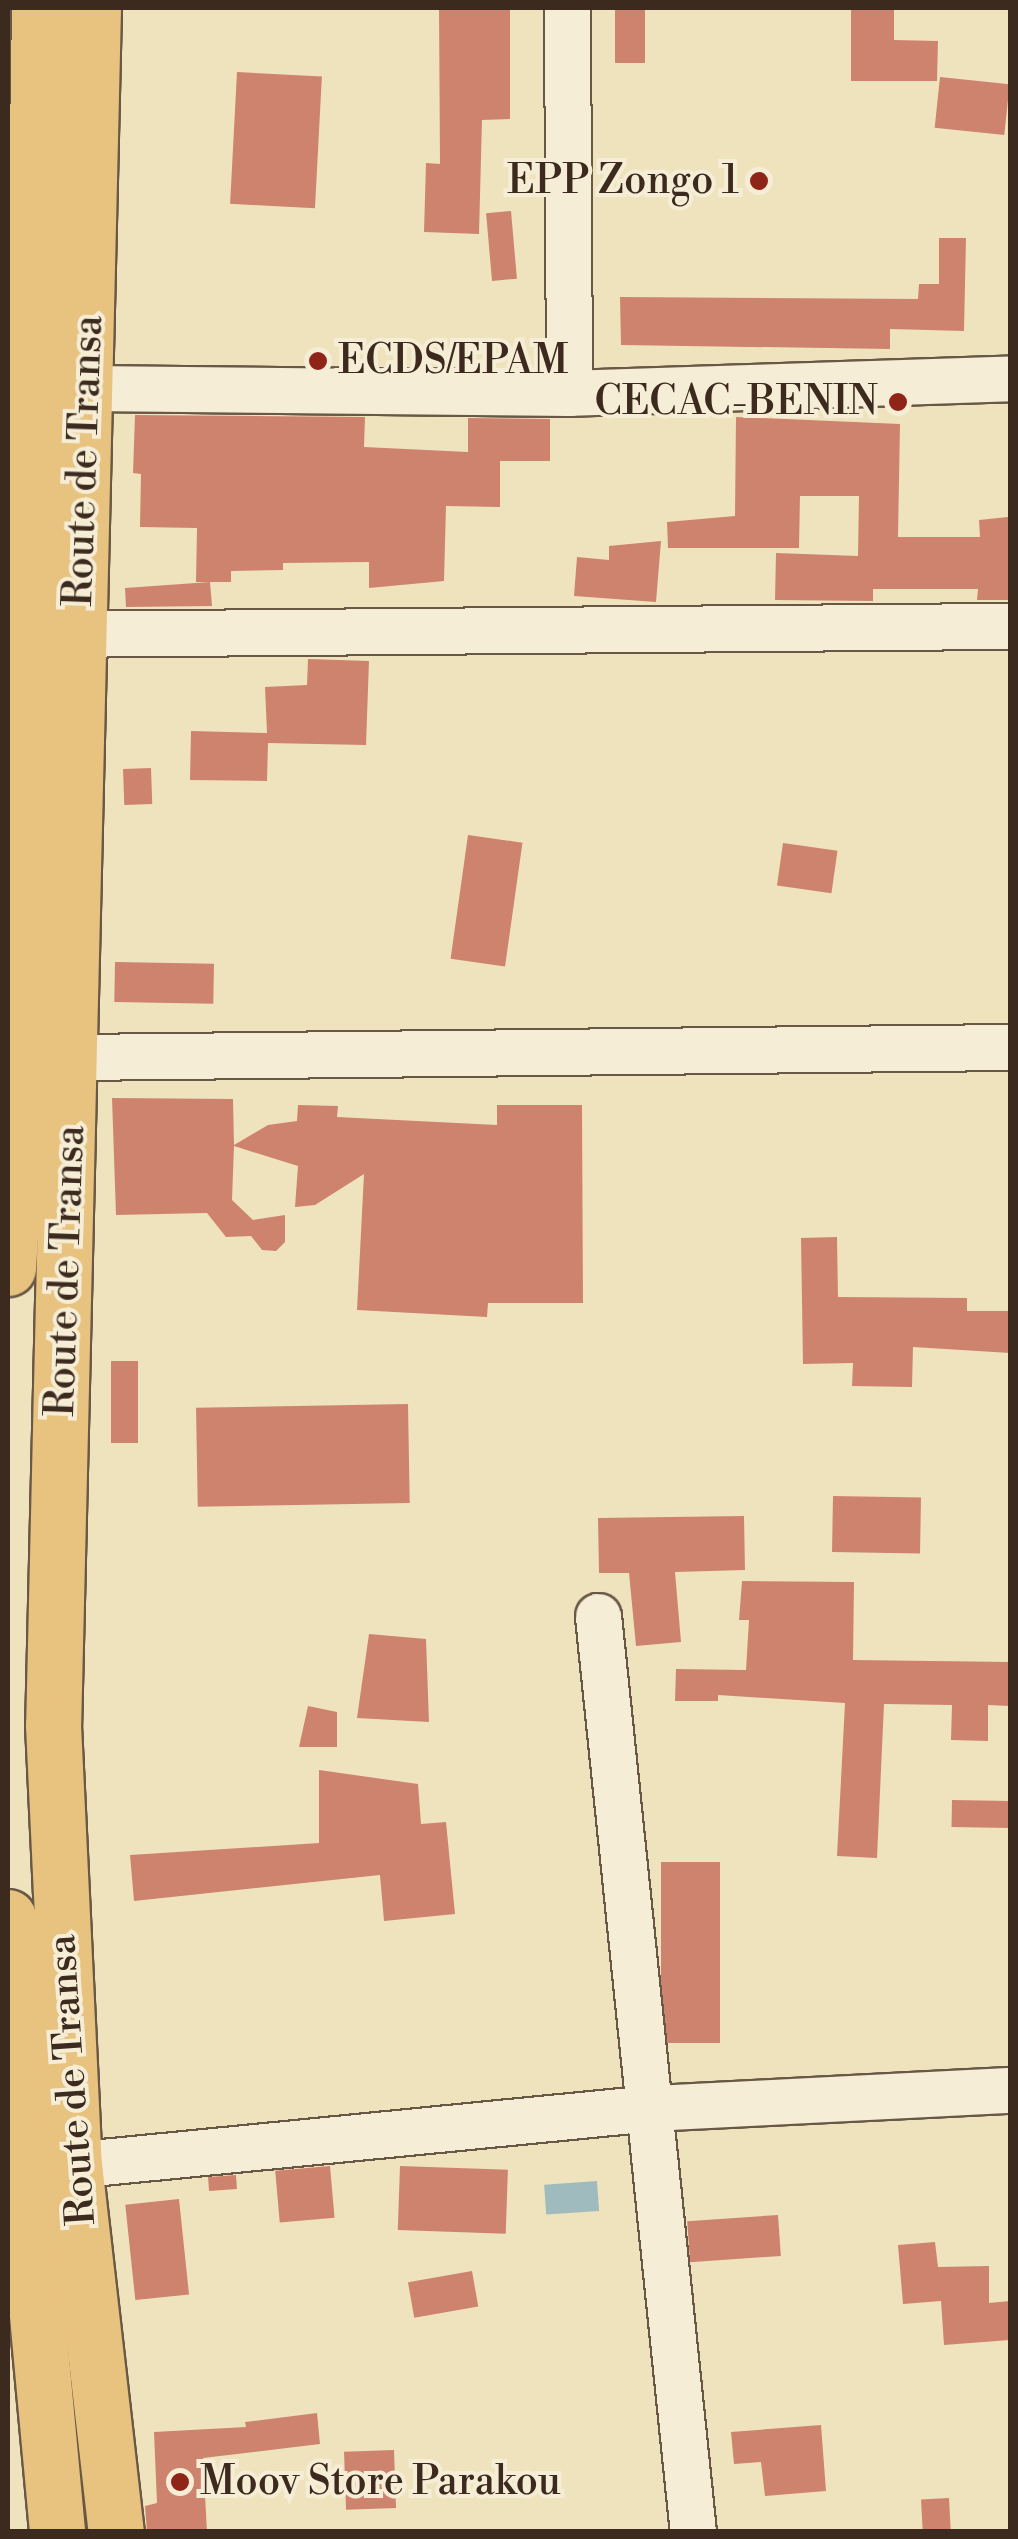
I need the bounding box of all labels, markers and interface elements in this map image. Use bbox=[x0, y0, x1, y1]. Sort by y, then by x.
place label: EPP Zongo 1 bbox=[507, 157, 739, 205]
marker: EPP Zongo 1 bbox=[748, 170, 770, 192]
street label: Route de Transa bbox=[55, 315, 113, 607]
place label: ECDS/EPAM bbox=[338, 337, 568, 385]
marker: ECDS/EPAM bbox=[307, 350, 329, 372]
place label: CECAC-BENIN bbox=[595, 378, 878, 426]
marker: CECAC-BENIN bbox=[887, 391, 909, 413]
street label: Route de Transa bbox=[37, 1125, 95, 1417]
street label: Route de Transa bbox=[38, 1933, 106, 2227]
place label: Moov Store Parakou bbox=[200, 2458, 561, 2506]
marker: Moov Store Parakou bbox=[169, 2471, 191, 2493]

